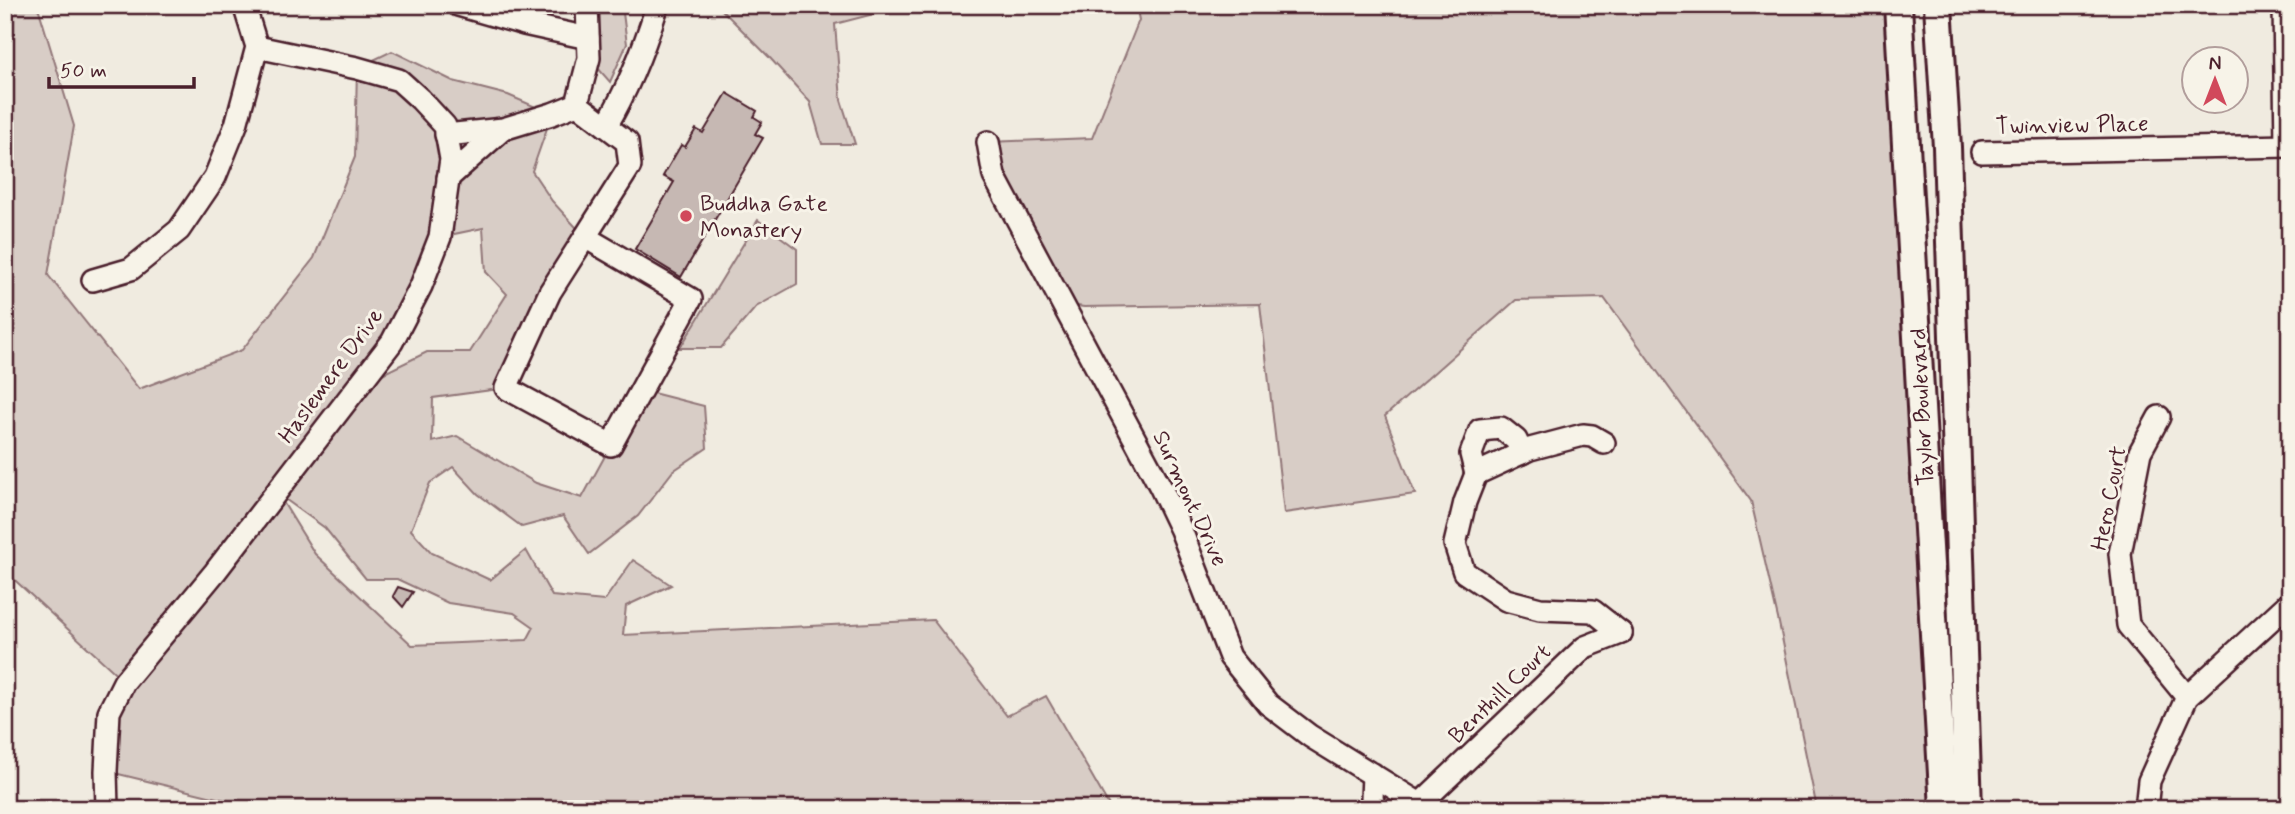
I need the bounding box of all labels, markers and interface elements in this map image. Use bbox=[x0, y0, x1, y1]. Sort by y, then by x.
scale bar bbox=[49, 46, 194, 90]
north arrow bbox=[2180, 46, 2250, 116]
text: N bbox=[2209, 52, 2221, 77]
text: 50 m bbox=[60, 57, 107, 85]
street label: Twinview Place bbox=[1995, 110, 2149, 142]
place label: Buddha Gate Monastery bbox=[700, 190, 828, 246]
marker: Buddha Gate Monastery bbox=[678, 208, 694, 224]
street label: Haslemere Drive bbox=[272, 302, 391, 450]
street label: Taylor Boulevard bbox=[1904, 327, 1942, 487]
street label: Surmont Drive bbox=[1145, 426, 1234, 572]
street label: Hero Court bbox=[2085, 444, 2135, 553]
street label: Benthill Court bbox=[1443, 638, 1558, 751]

